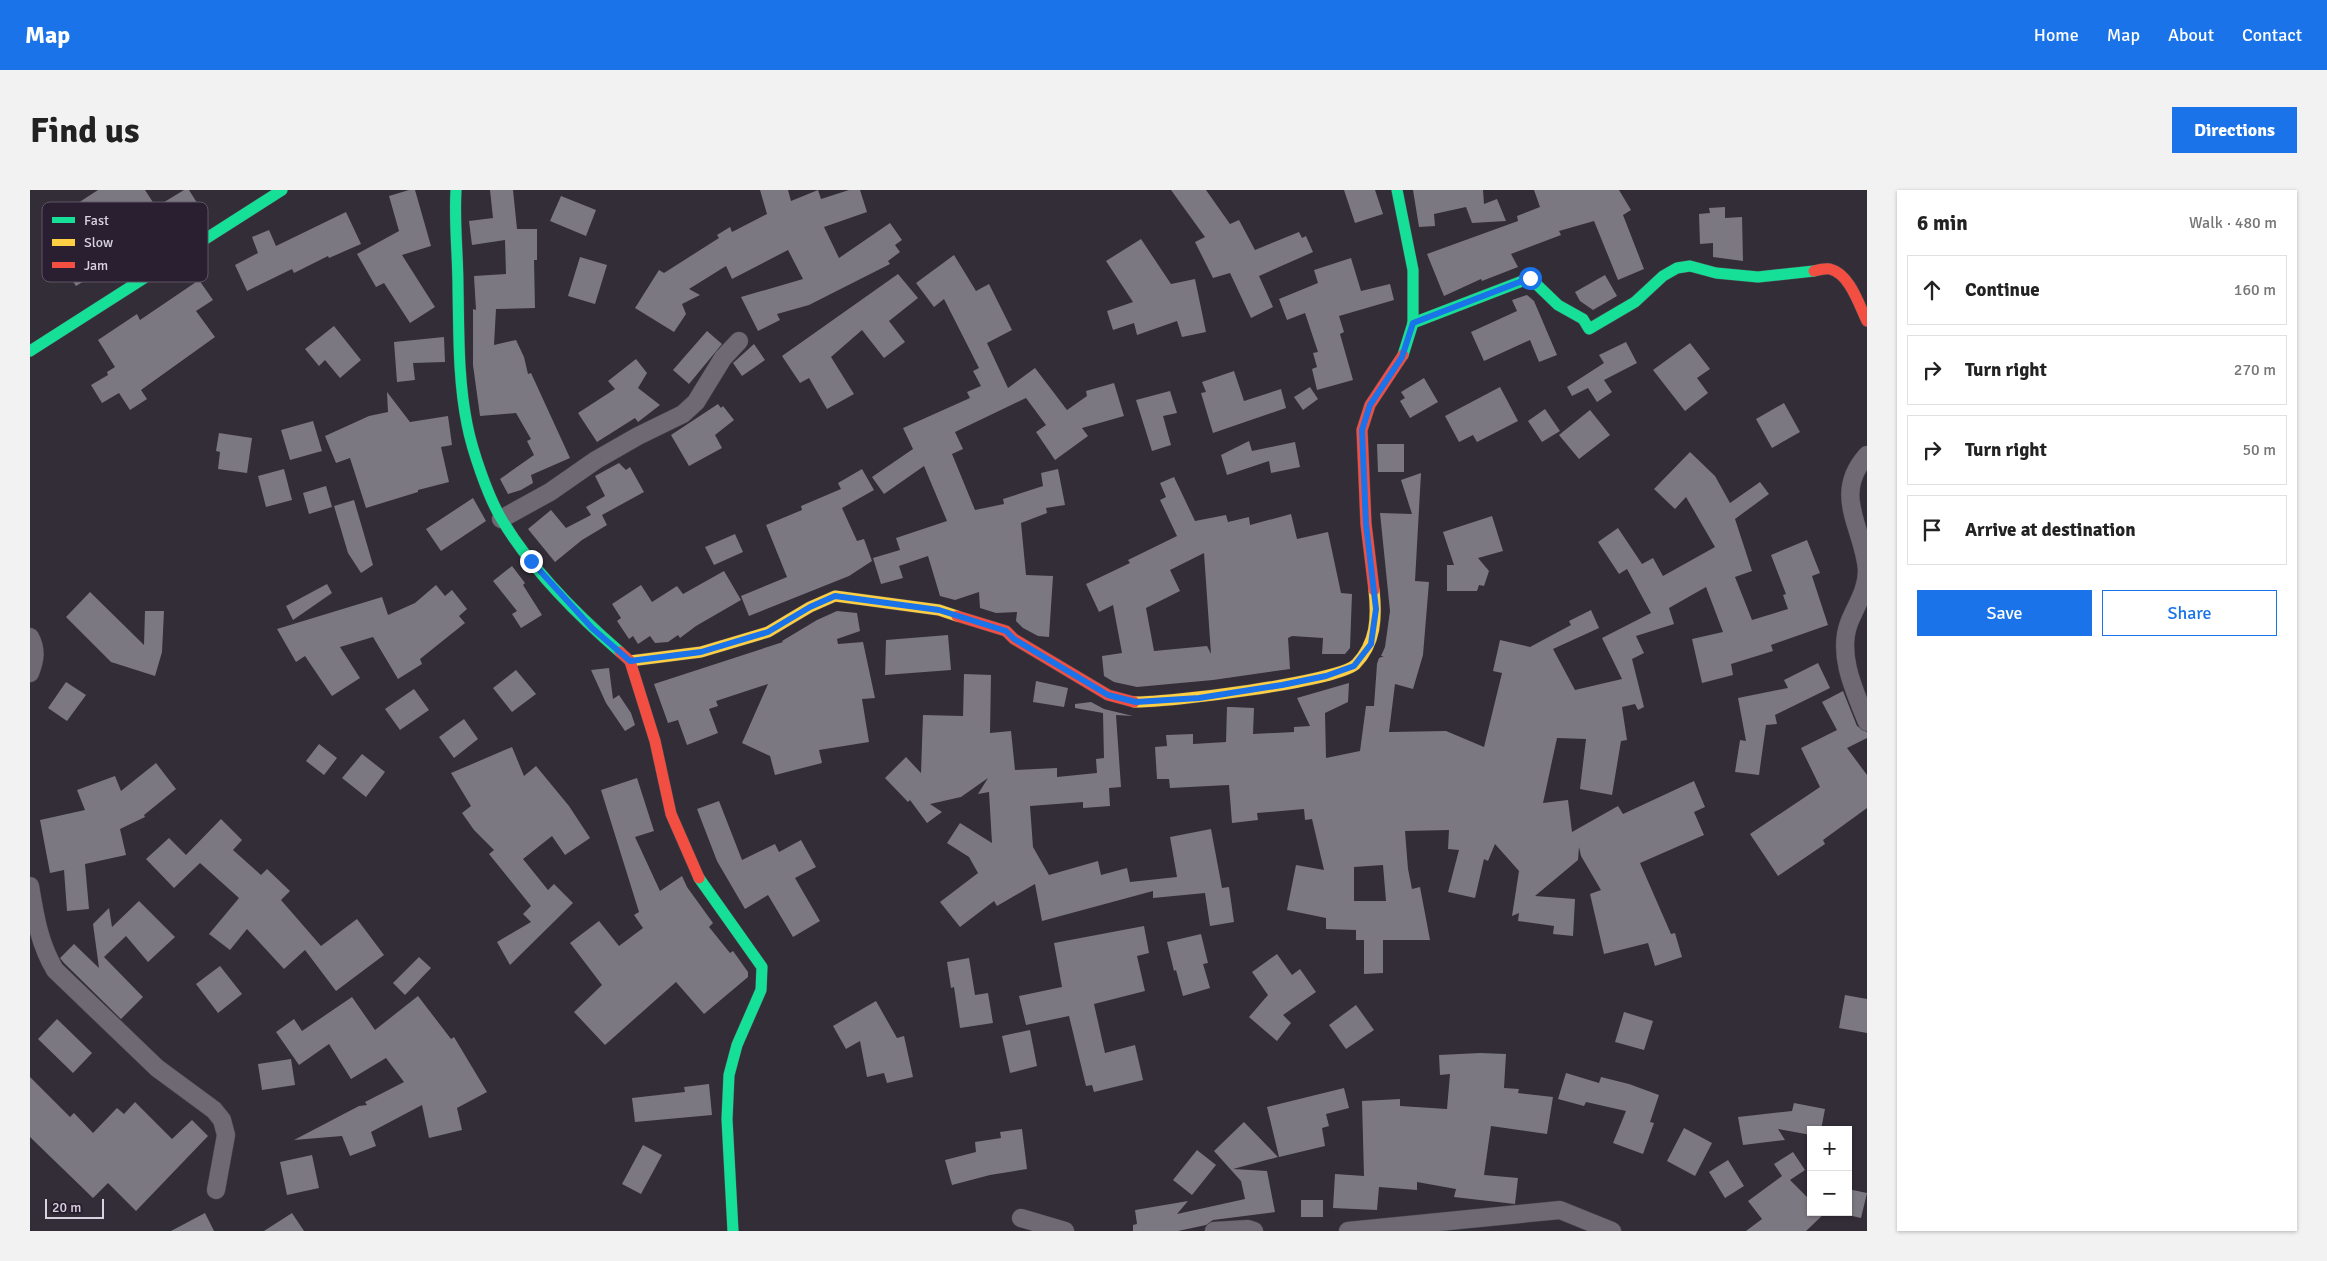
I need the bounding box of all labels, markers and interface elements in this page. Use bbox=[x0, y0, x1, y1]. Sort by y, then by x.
text: Map bbox=[25, 20, 70, 50]
text: Home bbox=[2034, 24, 2079, 46]
text: Map bbox=[2107, 24, 2140, 46]
text: About bbox=[2168, 24, 2214, 46]
text: Contact bbox=[2242, 24, 2302, 46]
button: Directions bbox=[2172, 107, 2297, 153]
text: Find us bbox=[30, 109, 140, 152]
legend bbox=[42, 202, 208, 282]
text: 6 min bbox=[1917, 210, 1968, 236]
text: Fast bbox=[84, 212, 109, 229]
text: Walk · 480 m bbox=[2189, 213, 2277, 233]
text: Slow bbox=[84, 234, 113, 251]
text: Jam bbox=[84, 257, 108, 274]
route start bbox=[1519, 267, 1542, 290]
icon: ahead bbox=[1918, 276, 1946, 304]
text: Continue bbox=[1965, 278, 2040, 302]
text: 160 m bbox=[2234, 280, 2276, 300]
icon: right bbox=[1918, 356, 1946, 384]
text: Turn right bbox=[1965, 358, 2047, 382]
text: 270 m bbox=[2234, 360, 2276, 380]
icon: right bbox=[1918, 436, 1946, 464]
text: Turn right bbox=[1965, 438, 2047, 462]
text: 50 m bbox=[2242, 440, 2276, 460]
icon: arrive bbox=[1918, 516, 1946, 544]
text: Arrive at destination bbox=[1965, 518, 2136, 542]
route end bbox=[520, 550, 543, 573]
button: Save bbox=[1917, 590, 2092, 636]
button: Share bbox=[2102, 590, 2277, 636]
map controls bbox=[1807, 1126, 1852, 1216]
button: + bbox=[1807, 1126, 1852, 1171]
button: − bbox=[1807, 1171, 1852, 1216]
scale bar bbox=[45, 1196, 104, 1219]
text: 20 m bbox=[52, 1199, 81, 1216]

